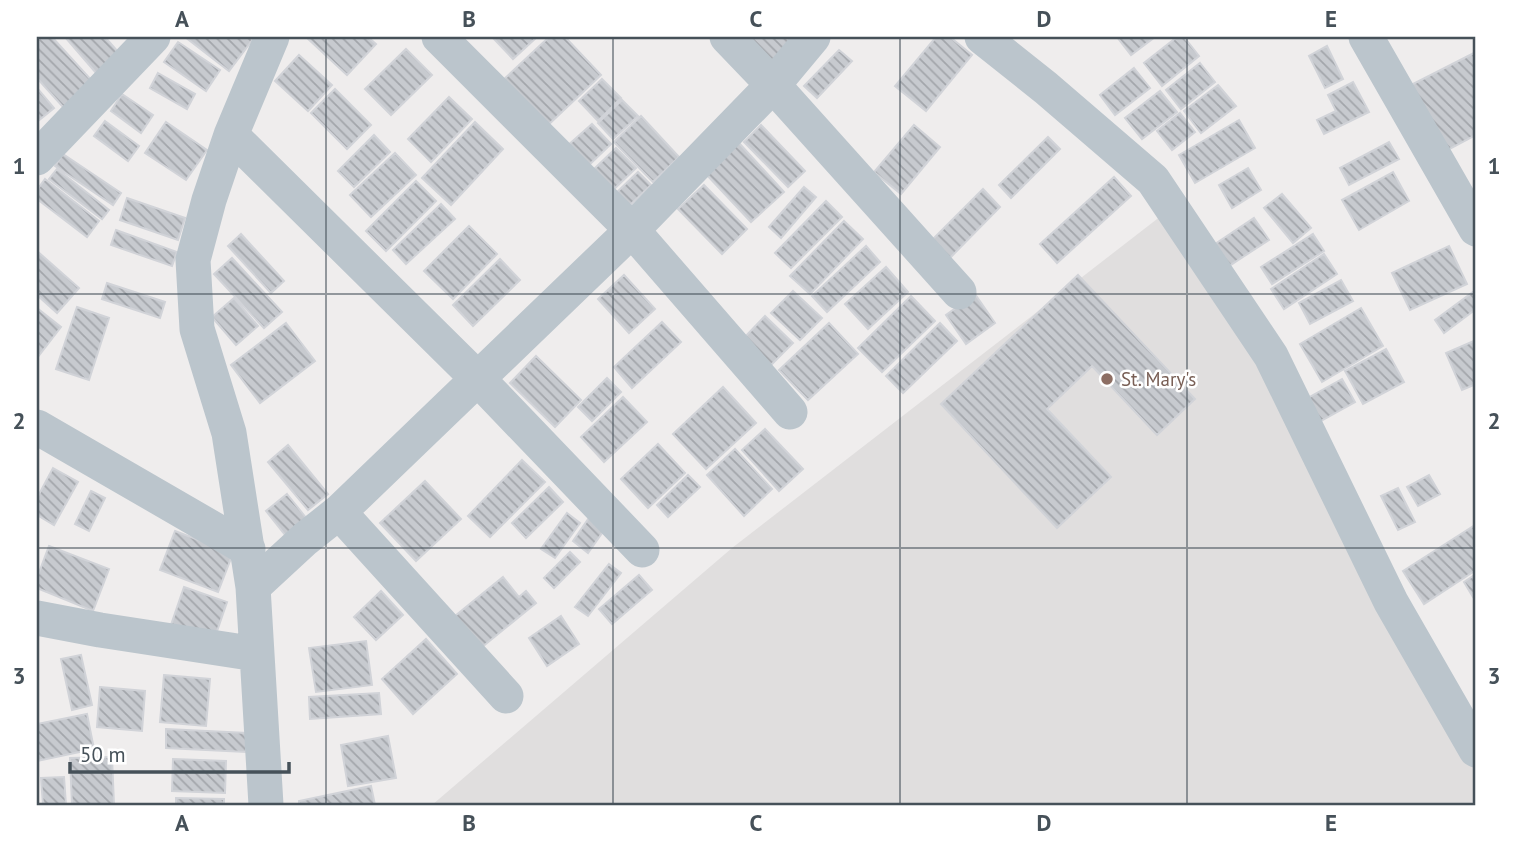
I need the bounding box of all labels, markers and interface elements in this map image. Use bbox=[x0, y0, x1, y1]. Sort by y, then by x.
text: A bbox=[175, 4, 189, 33]
text: B bbox=[462, 4, 476, 33]
text: C bbox=[750, 4, 763, 33]
text: D bbox=[1037, 4, 1051, 33]
text: E bbox=[1325, 4, 1337, 33]
text: 1 bbox=[12, 151, 26, 180]
text: 1 bbox=[1487, 151, 1501, 180]
place label: St. Mary's bbox=[1121, 367, 1196, 391]
marker: St. Mary's bbox=[1099, 371, 1115, 387]
text: 2 bbox=[12, 406, 26, 435]
text: 2 bbox=[1487, 406, 1501, 435]
text: 3 bbox=[12, 661, 26, 690]
text: 3 bbox=[1487, 661, 1501, 690]
scale bar bbox=[70, 730, 289, 774]
text: 50 m bbox=[80, 741, 126, 768]
text: A bbox=[175, 808, 189, 837]
text: B bbox=[462, 808, 476, 837]
text: C bbox=[750, 808, 763, 837]
text: D bbox=[1037, 808, 1051, 837]
text: E bbox=[1325, 808, 1337, 837]

